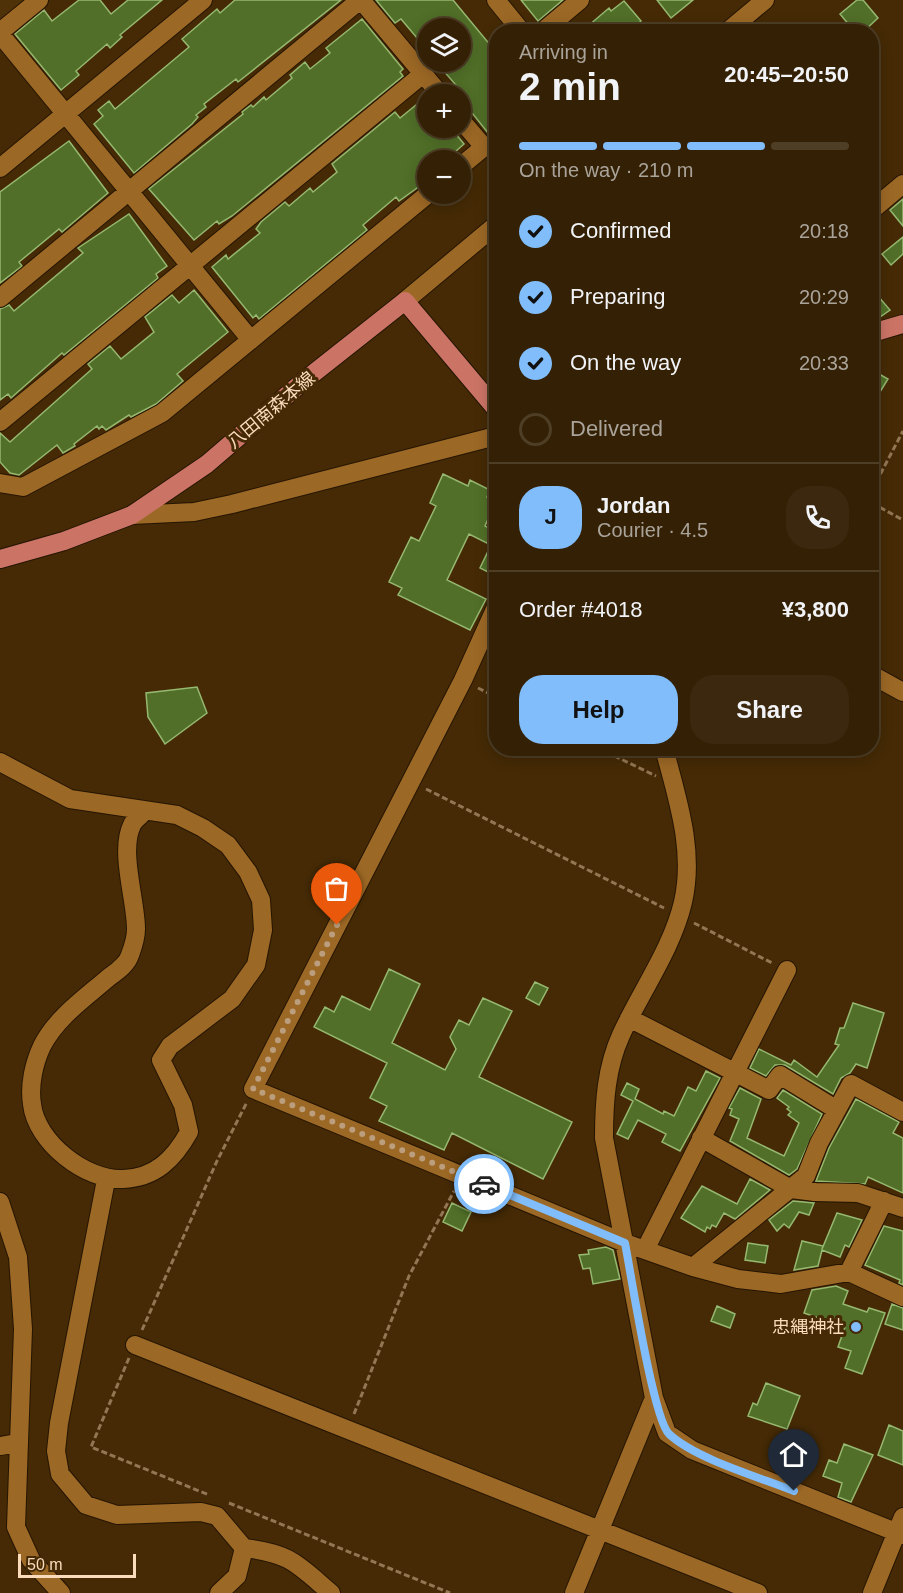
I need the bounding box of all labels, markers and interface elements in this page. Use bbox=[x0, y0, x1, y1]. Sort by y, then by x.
map controls bbox=[417, 18, 471, 204]
button: layers bbox=[417, 18, 471, 72]
text: Arriving in bbox=[519, 41, 608, 63]
text: 20:45–20:50 bbox=[724, 62, 849, 87]
text: 2 min bbox=[519, 65, 621, 108]
button: + bbox=[417, 84, 471, 138]
button: − bbox=[417, 150, 471, 204]
text: On the way · 210 m bbox=[519, 159, 694, 181]
icon: check bbox=[519, 215, 552, 248]
text: Confirmed bbox=[570, 218, 671, 243]
text: 20:18 bbox=[799, 220, 849, 242]
icon: check bbox=[519, 281, 552, 314]
text: Preparing bbox=[570, 284, 665, 309]
text: 20:29 bbox=[799, 286, 849, 308]
icon: check bbox=[519, 347, 552, 380]
text: On the way bbox=[570, 350, 681, 375]
text: 20:33 bbox=[799, 352, 849, 374]
street label: 八田南森本線 bbox=[223, 368, 319, 452]
text: Delivered bbox=[570, 416, 663, 441]
button: phone bbox=[786, 486, 849, 549]
text: Jordan bbox=[597, 493, 670, 518]
text: J bbox=[544, 504, 557, 529]
text: Courier · 4.5 bbox=[597, 519, 708, 541]
text: Order #4018 bbox=[519, 597, 643, 622]
text: ¥3,800 bbox=[782, 597, 849, 622]
button: Help bbox=[519, 675, 678, 744]
button: Share bbox=[690, 675, 849, 744]
pin bbox=[311, 863, 362, 925]
icon: bag bbox=[320, 872, 353, 905]
courier bbox=[454, 1154, 514, 1214]
icon: car bbox=[468, 1168, 501, 1201]
place label: 忠縄神社 bbox=[772, 1317, 844, 1337]
marker: 忠縄神社 bbox=[849, 1320, 863, 1334]
pin bbox=[768, 1429, 819, 1491]
icon: home bbox=[777, 1438, 810, 1471]
scale bar bbox=[18, 1551, 136, 1578]
text: 50 m bbox=[27, 1556, 63, 1573]

